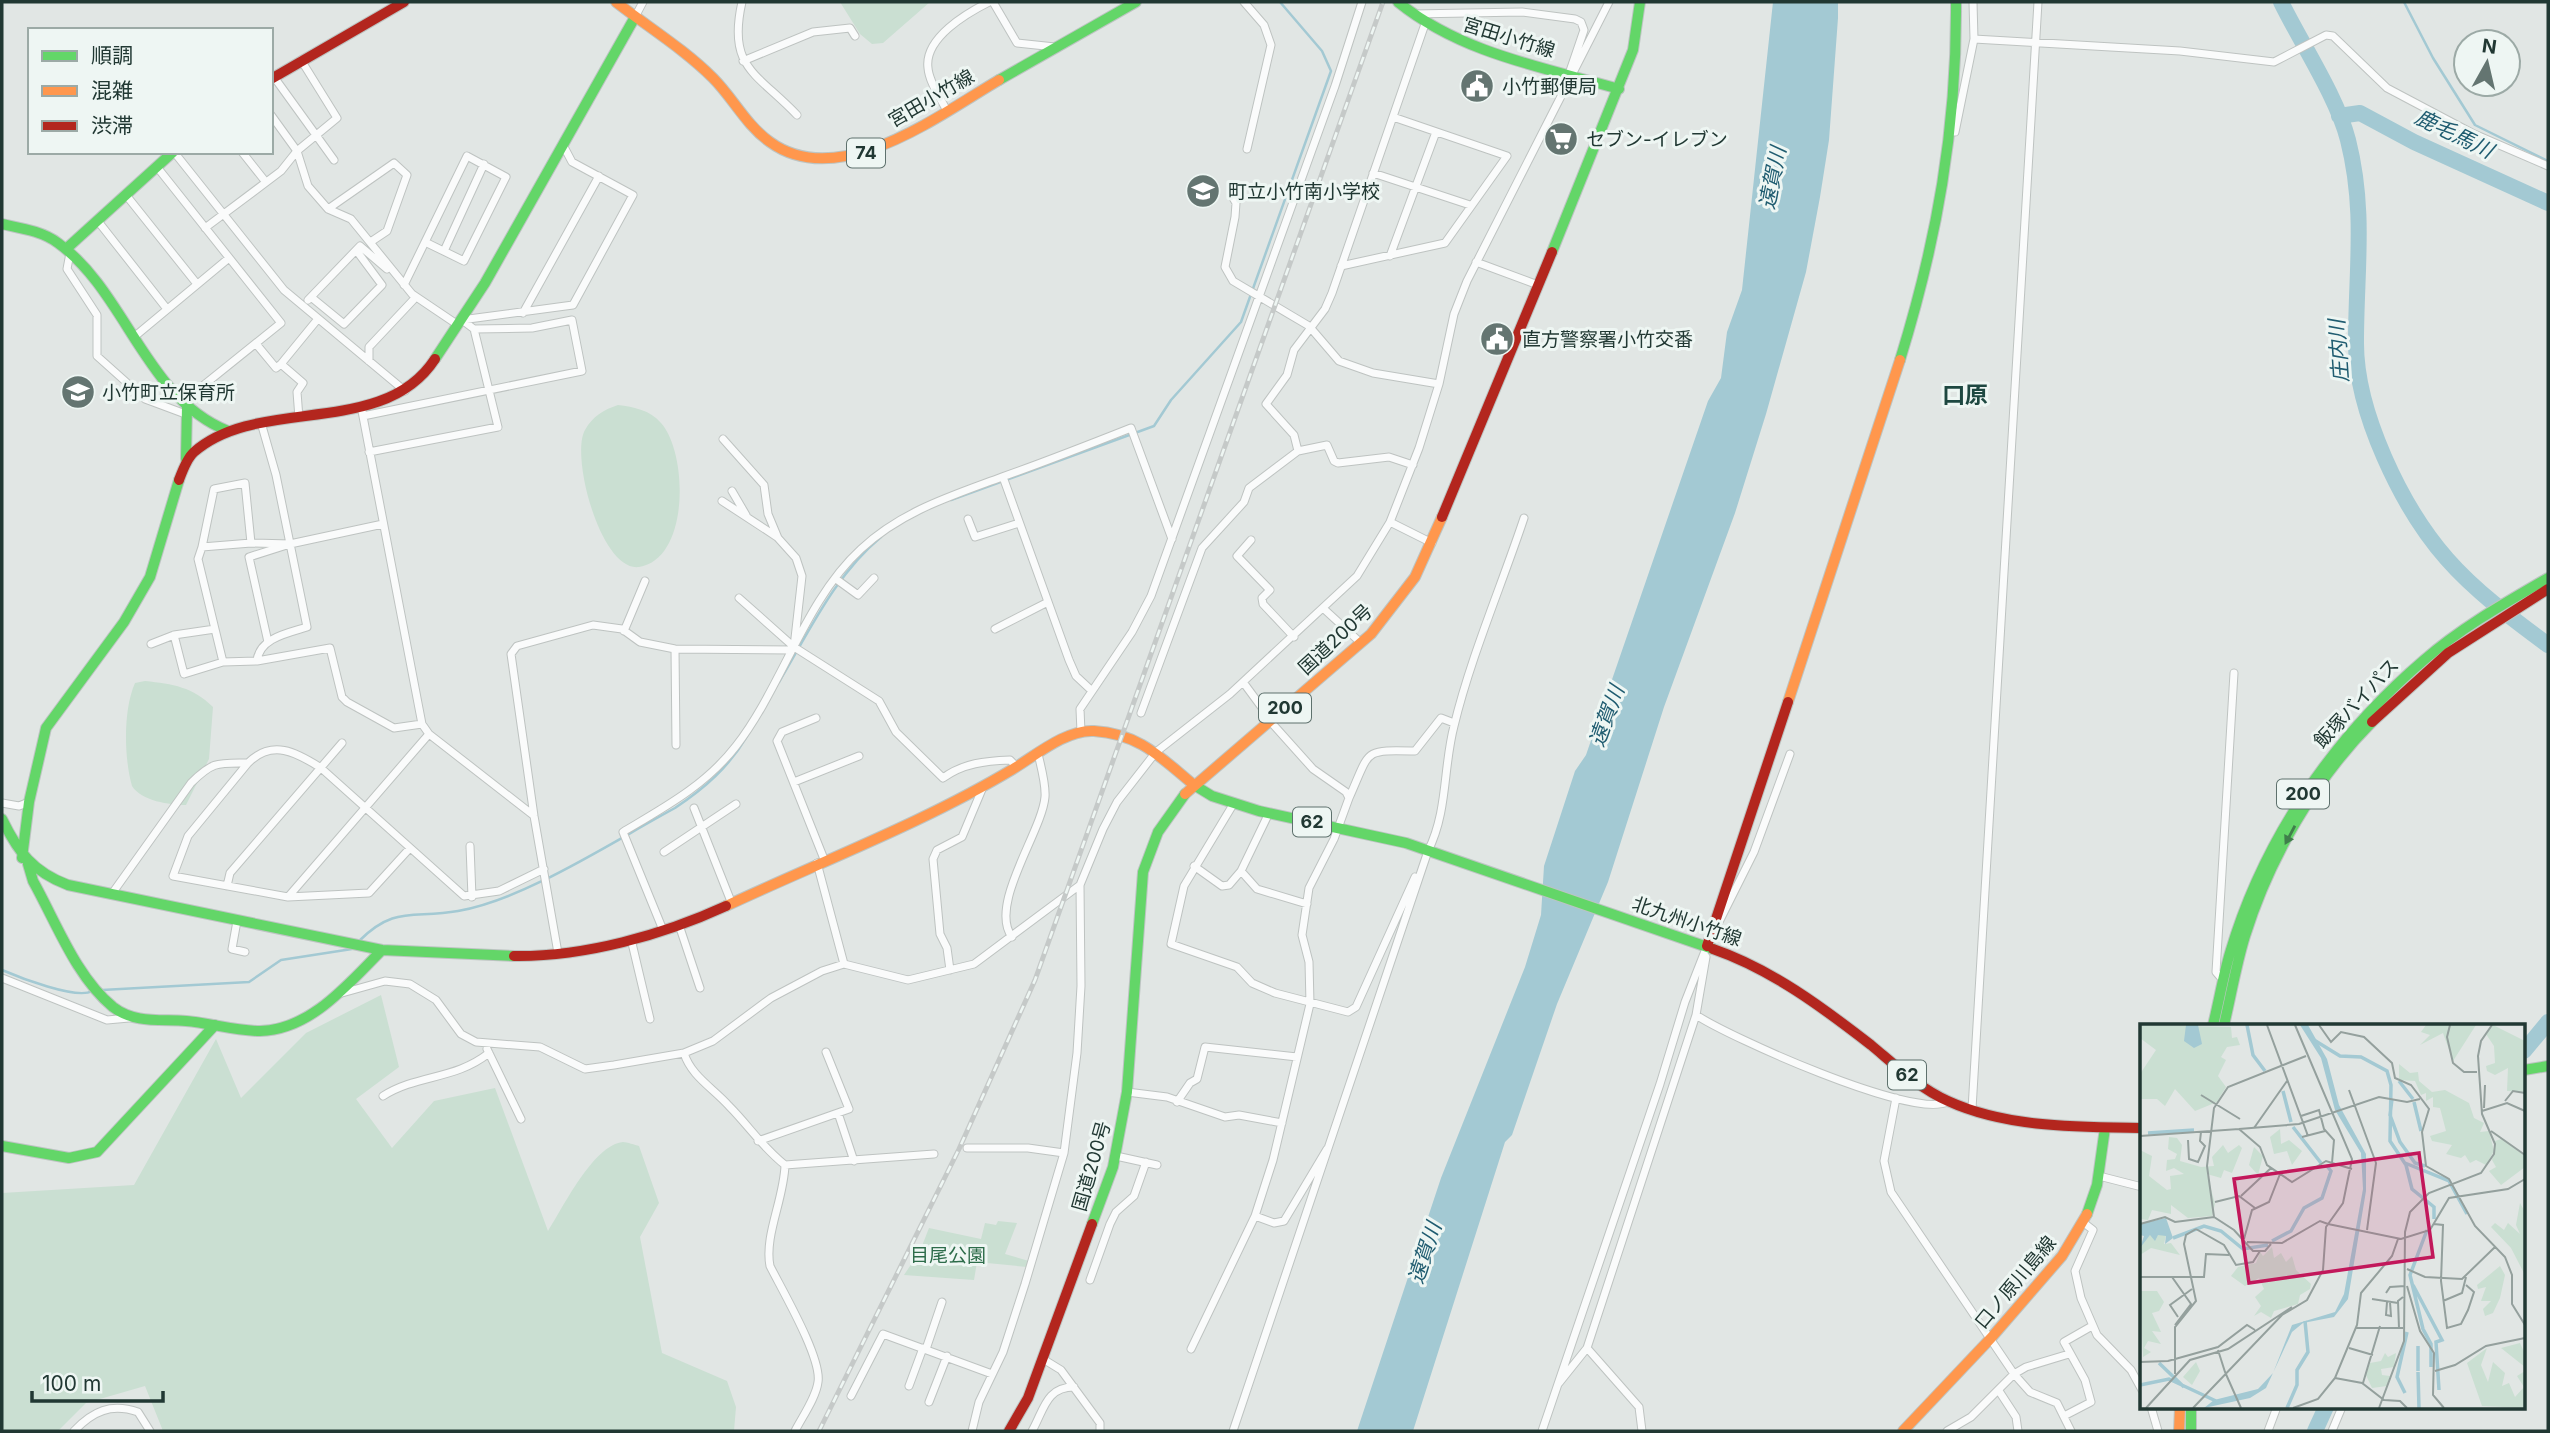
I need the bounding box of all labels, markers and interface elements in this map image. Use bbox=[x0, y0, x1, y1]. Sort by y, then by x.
street label: 宮田小竹線 bbox=[1460, 13, 1558, 62]
legend bbox=[28, 28, 273, 154]
north arrow bbox=[2452, 28, 2522, 98]
text: N bbox=[2481, 34, 2498, 59]
text: 順調 bbox=[91, 43, 133, 68]
street label: 宮田小竹線 bbox=[884, 65, 978, 132]
public building icon: 小竹郵便局 bbox=[1458, 67, 1496, 105]
place label: 小竹郵便局 bbox=[1502, 75, 1597, 98]
text: 混雑 bbox=[91, 78, 133, 103]
water label: 鹿毛馬川 bbox=[2411, 104, 2499, 164]
text: 渋滞 bbox=[91, 113, 133, 138]
supermarket icon: セブン-イレブン bbox=[1542, 120, 1580, 158]
place label: セブン-イレブン bbox=[1586, 128, 1728, 151]
road number: 74 bbox=[847, 138, 885, 168]
water label: 遠賀川 bbox=[1754, 143, 1791, 211]
school or university icon: 町立小竹南小学校 bbox=[1184, 172, 1222, 210]
place label: 町立小竹南小学校 bbox=[1228, 180, 1380, 203]
water label: 庄内川 bbox=[2324, 317, 2353, 383]
public building icon: 直方警察署小竹交番 bbox=[1478, 320, 1516, 358]
place label: 直方警察署小竹交番 bbox=[1522, 328, 1693, 351]
school or university icon: 小竹町立保育所 bbox=[59, 373, 97, 411]
place label: 小竹町立保育所 bbox=[102, 381, 235, 404]
district label: 口原 bbox=[1942, 381, 1988, 409]
street label: 国道200号 bbox=[1294, 599, 1377, 679]
street label: 飯塚バイパス bbox=[2309, 654, 2404, 753]
water label: 遠賀川 bbox=[1584, 680, 1630, 750]
road number: 200 bbox=[1259, 694, 1311, 722]
road number: 200 bbox=[2277, 780, 2329, 808]
road number: 62 bbox=[1293, 808, 1331, 836]
one-way arrow bbox=[2285, 825, 2296, 845]
street label: 北九州小竹線 bbox=[1629, 892, 1744, 951]
inset map bbox=[2140, 1024, 2526, 1408]
road number: 62 bbox=[1888, 1060, 1926, 1090]
street label: 国道200号 bbox=[1068, 1118, 1115, 1214]
water label: 遠賀川 bbox=[1403, 1217, 1447, 1287]
street label: 口ノ原川島線 bbox=[1970, 1231, 2061, 1333]
park label: 目尾公園 bbox=[910, 1244, 986, 1267]
scale bar bbox=[32, 1360, 163, 1404]
text: 100 m bbox=[42, 1371, 101, 1396]

